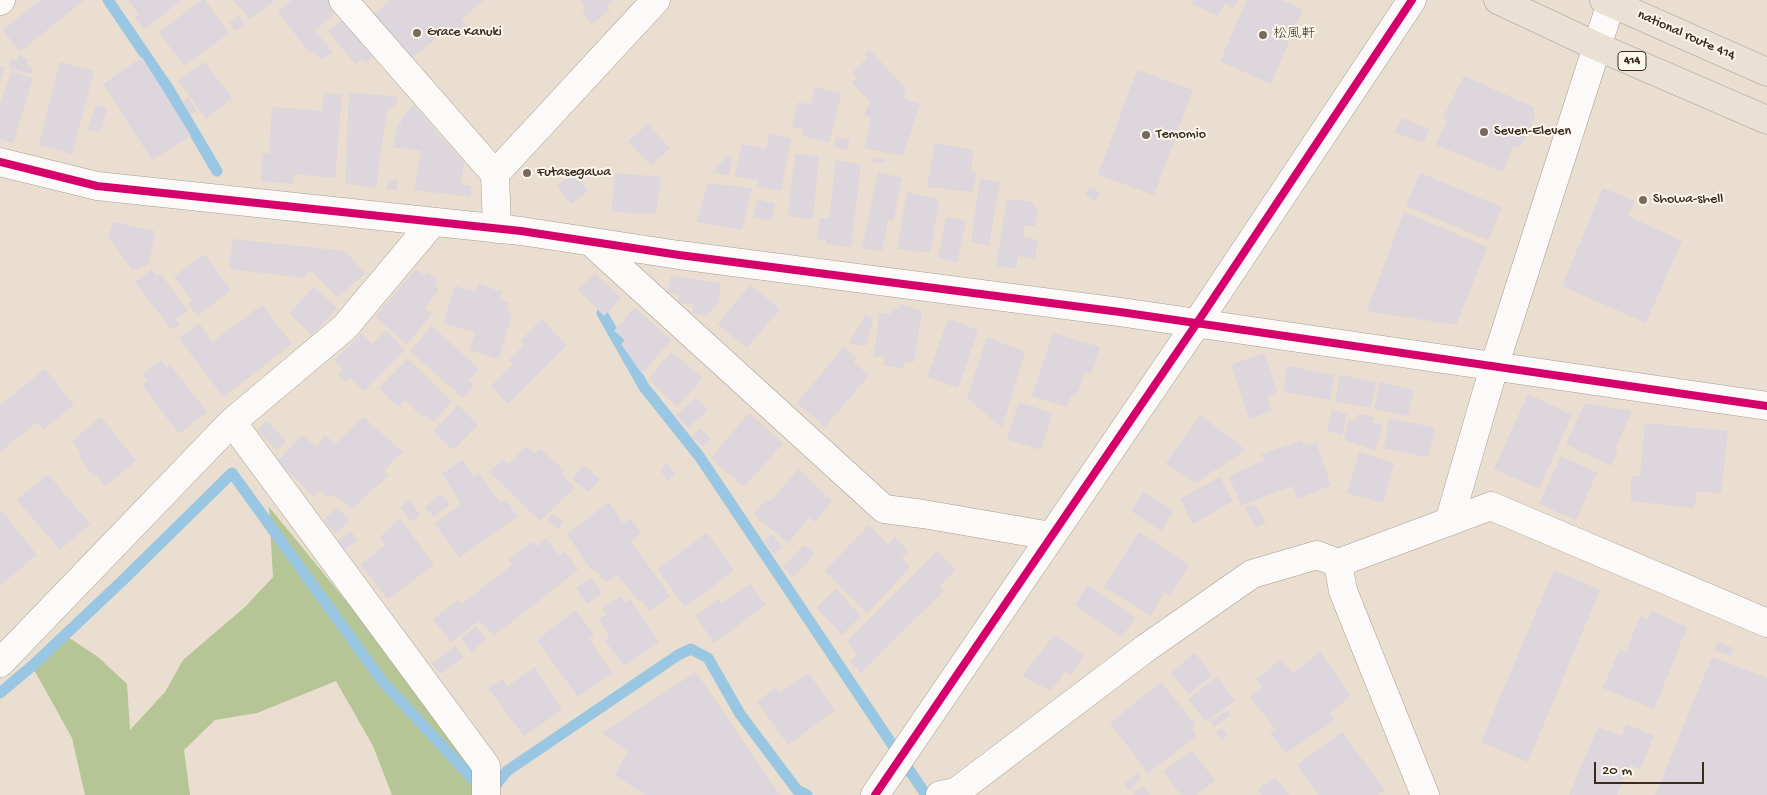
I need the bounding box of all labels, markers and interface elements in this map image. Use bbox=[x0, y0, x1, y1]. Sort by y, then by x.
street label: national route 414 bbox=[1635, 7, 1737, 65]
place label: Grace Kanuki bbox=[427, 25, 502, 41]
marker: Grace Kanuki bbox=[411, 27, 423, 39]
place label: 松風軒 bbox=[1273, 27, 1315, 43]
marker: 松風軒 bbox=[1257, 29, 1269, 41]
road number: 414 bbox=[1618, 51, 1646, 70]
place label: Seven-Eleven bbox=[1494, 124, 1571, 140]
marker: Seven-Eleven bbox=[1478, 126, 1490, 138]
place label: Temomio bbox=[1156, 127, 1206, 143]
marker: Temomio bbox=[1140, 129, 1152, 141]
place label: Futasegawa bbox=[537, 165, 611, 181]
marker: Futasegawa bbox=[521, 167, 533, 179]
place label: Showa-shell bbox=[1653, 192, 1723, 208]
marker: Showa-shell bbox=[1637, 194, 1649, 206]
scale bar bbox=[1597, 752, 1707, 784]
text: 20 m bbox=[1602, 762, 1632, 780]

